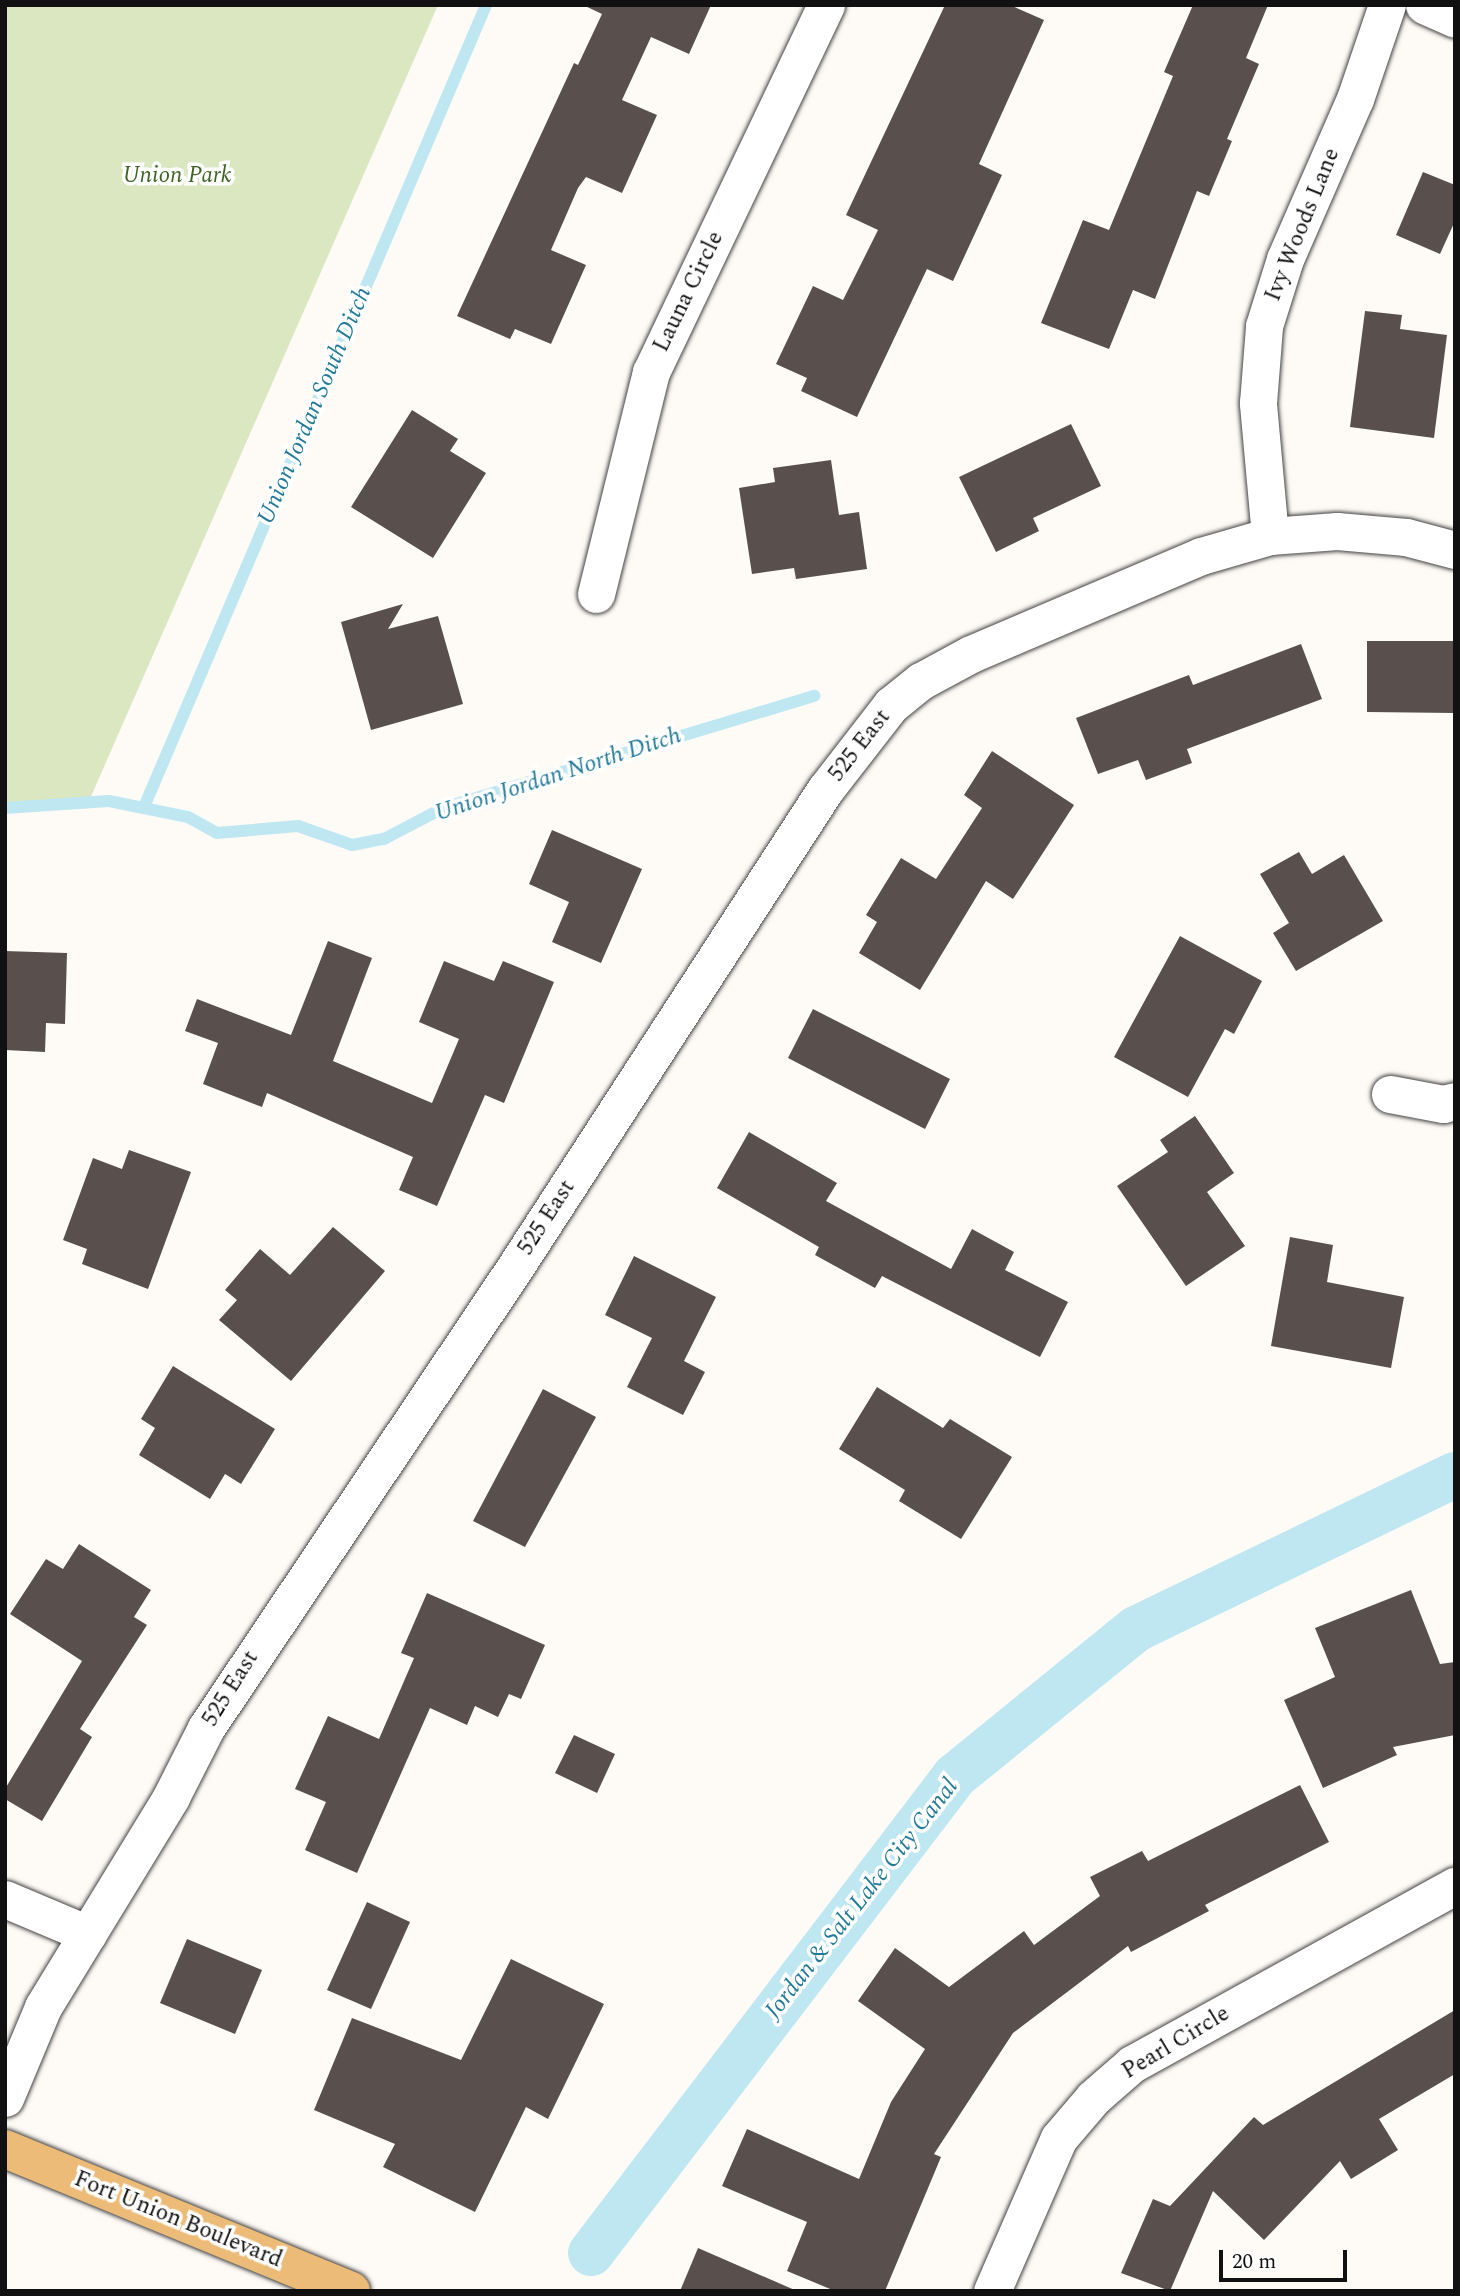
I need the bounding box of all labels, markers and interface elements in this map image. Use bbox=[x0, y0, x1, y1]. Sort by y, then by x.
street label: Ivy Woods Lane bbox=[1260, 144, 1346, 306]
park label: Union Park bbox=[122, 162, 232, 190]
street label: Launa Circle bbox=[648, 227, 730, 357]
water label: Union Jordan South Ditch bbox=[252, 283, 378, 529]
street label: 525 East bbox=[823, 704, 897, 788]
water label: Union Jordan North Ditch bbox=[431, 722, 685, 828]
street label: 525 East bbox=[512, 1175, 582, 1261]
street label: 525 East bbox=[197, 1646, 265, 1732]
water label: Jordan & Salt Lake City Canal bbox=[759, 1773, 965, 2025]
street label: Pearl Circle bbox=[1117, 2000, 1235, 2086]
street label: Fort Union Boulevard bbox=[70, 2166, 286, 2274]
scale bar bbox=[1222, 2236, 1350, 2280]
text: 20 m bbox=[1232, 2246, 1276, 2278]

